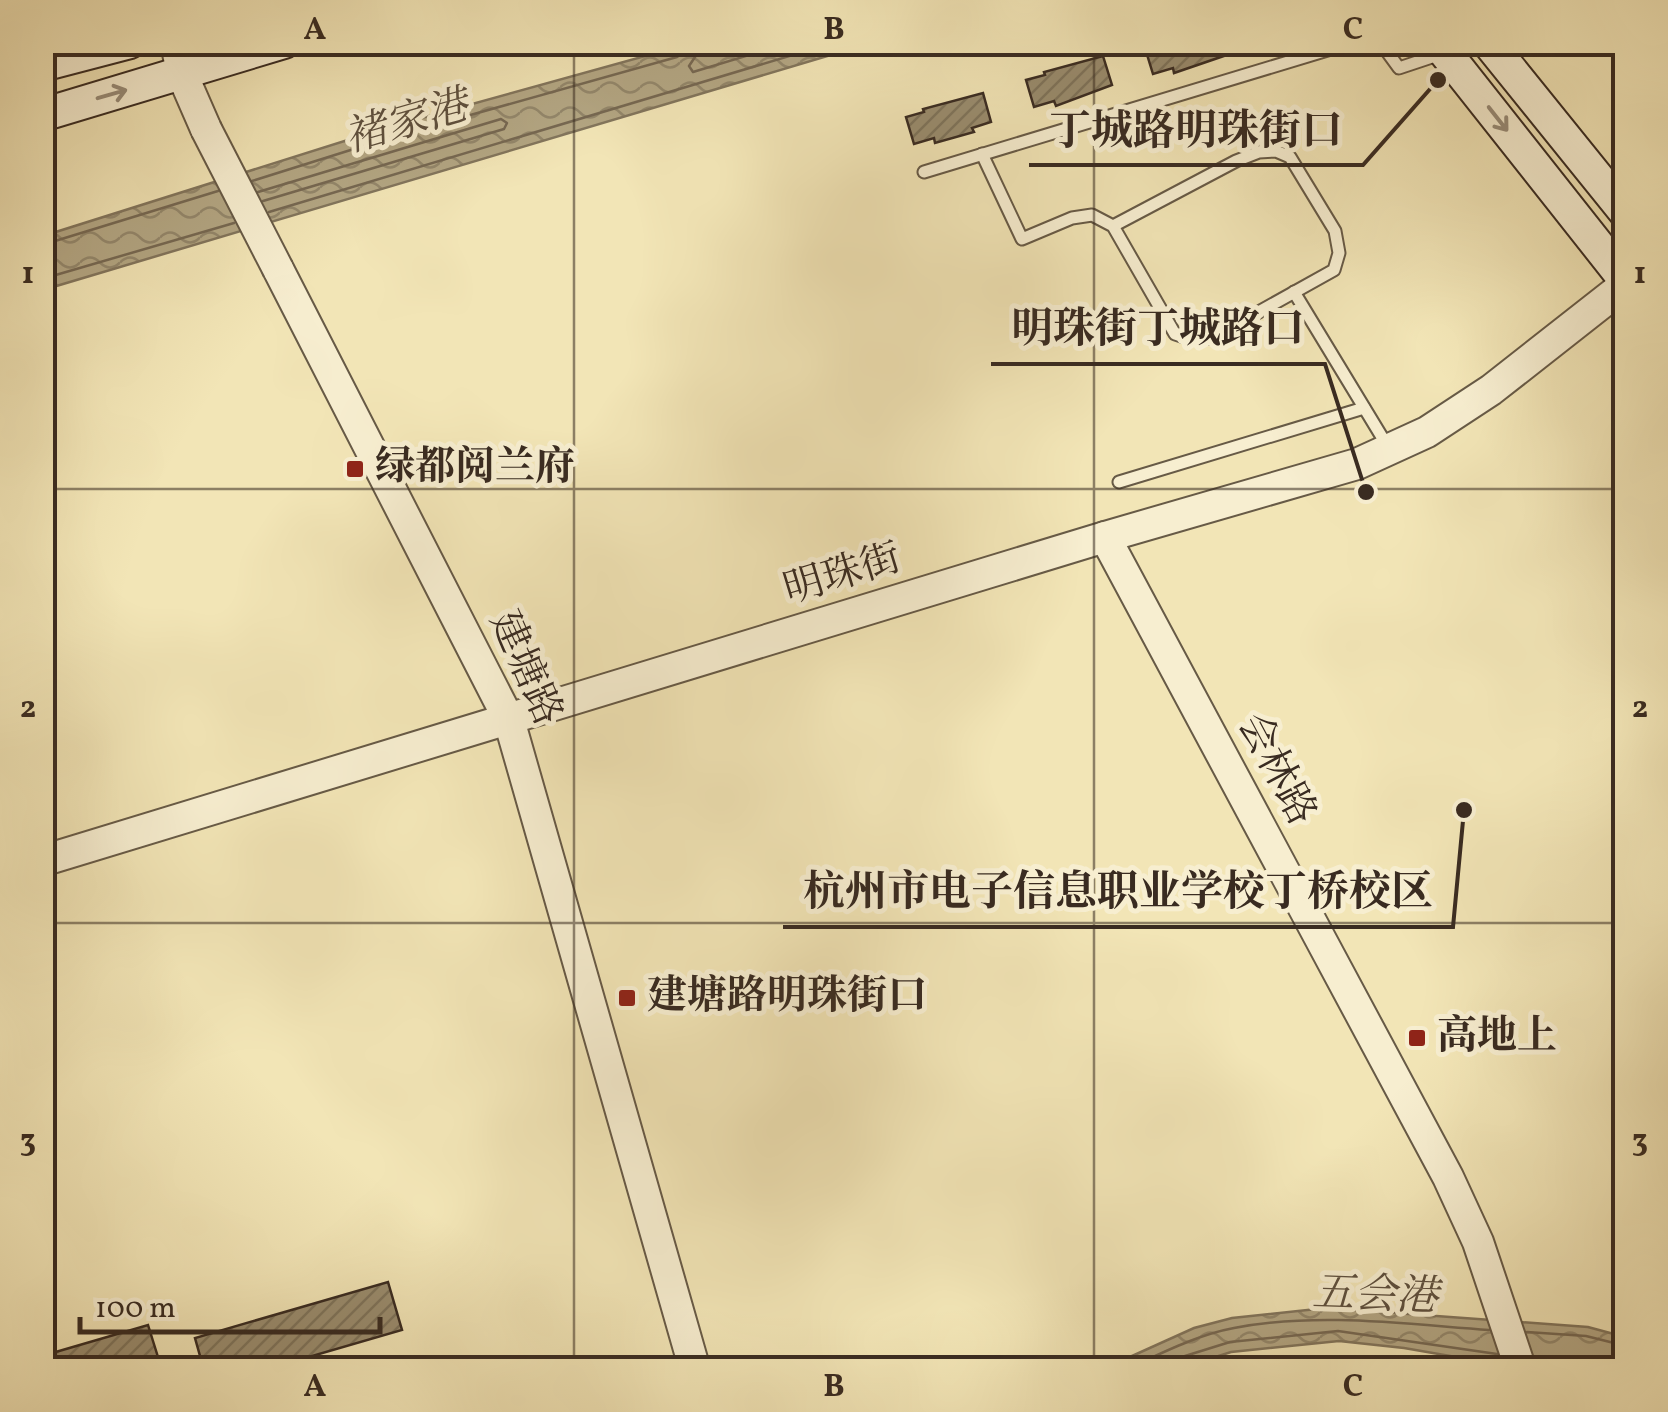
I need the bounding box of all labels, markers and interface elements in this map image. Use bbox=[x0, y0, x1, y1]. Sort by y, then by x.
text: A bbox=[304, 9, 327, 53]
text: B bbox=[823, 9, 845, 53]
text: C bbox=[1343, 9, 1363, 53]
water label: 褚家港 bbox=[338, 77, 480, 170]
one-way arrow bbox=[96, 84, 127, 102]
callout: 丁城路明珠街口 bbox=[1029, 93, 1363, 165]
text: 丁城路明珠街口 bbox=[1049, 104, 1343, 163]
one-way arrow bbox=[1486, 106, 1508, 132]
text: 1 bbox=[22, 253, 34, 297]
text: 1 bbox=[1634, 253, 1646, 297]
callout: 明珠街丁城路口 bbox=[991, 292, 1325, 364]
text: 明珠街丁城路口 bbox=[1011, 302, 1305, 361]
place label: 绿都阅兰府 bbox=[375, 441, 575, 497]
marker: 绿都阅兰府 bbox=[344, 458, 366, 480]
street label: 明珠街 bbox=[777, 532, 909, 620]
street label: 建塘路 bbox=[474, 603, 574, 735]
text: 2 bbox=[20, 687, 36, 731]
text: 2 bbox=[1632, 687, 1648, 731]
street label: 会林路 bbox=[1222, 704, 1328, 836]
callout: 杭州市电子信息职业学校丁桥校区 bbox=[783, 855, 1453, 927]
text: 杭州市电子信息职业学校丁桥校区 bbox=[803, 865, 1433, 924]
place label: 建塘路明珠街口 bbox=[647, 970, 927, 1026]
marker: 建塘路明珠街口 bbox=[616, 987, 638, 1009]
place label: 高地上 bbox=[1437, 1010, 1557, 1066]
marker: 高地上 bbox=[1406, 1027, 1428, 1049]
text: 3 bbox=[20, 1121, 36, 1165]
text: 3 bbox=[1632, 1121, 1648, 1165]
water label: 五会港 bbox=[1311, 1265, 1444, 1329]
scale bar bbox=[80, 1272, 380, 1334]
text: 100 m bbox=[95, 1288, 176, 1330]
text: A bbox=[304, 1366, 327, 1410]
text: B bbox=[823, 1366, 845, 1410]
text: C bbox=[1343, 1366, 1363, 1410]

